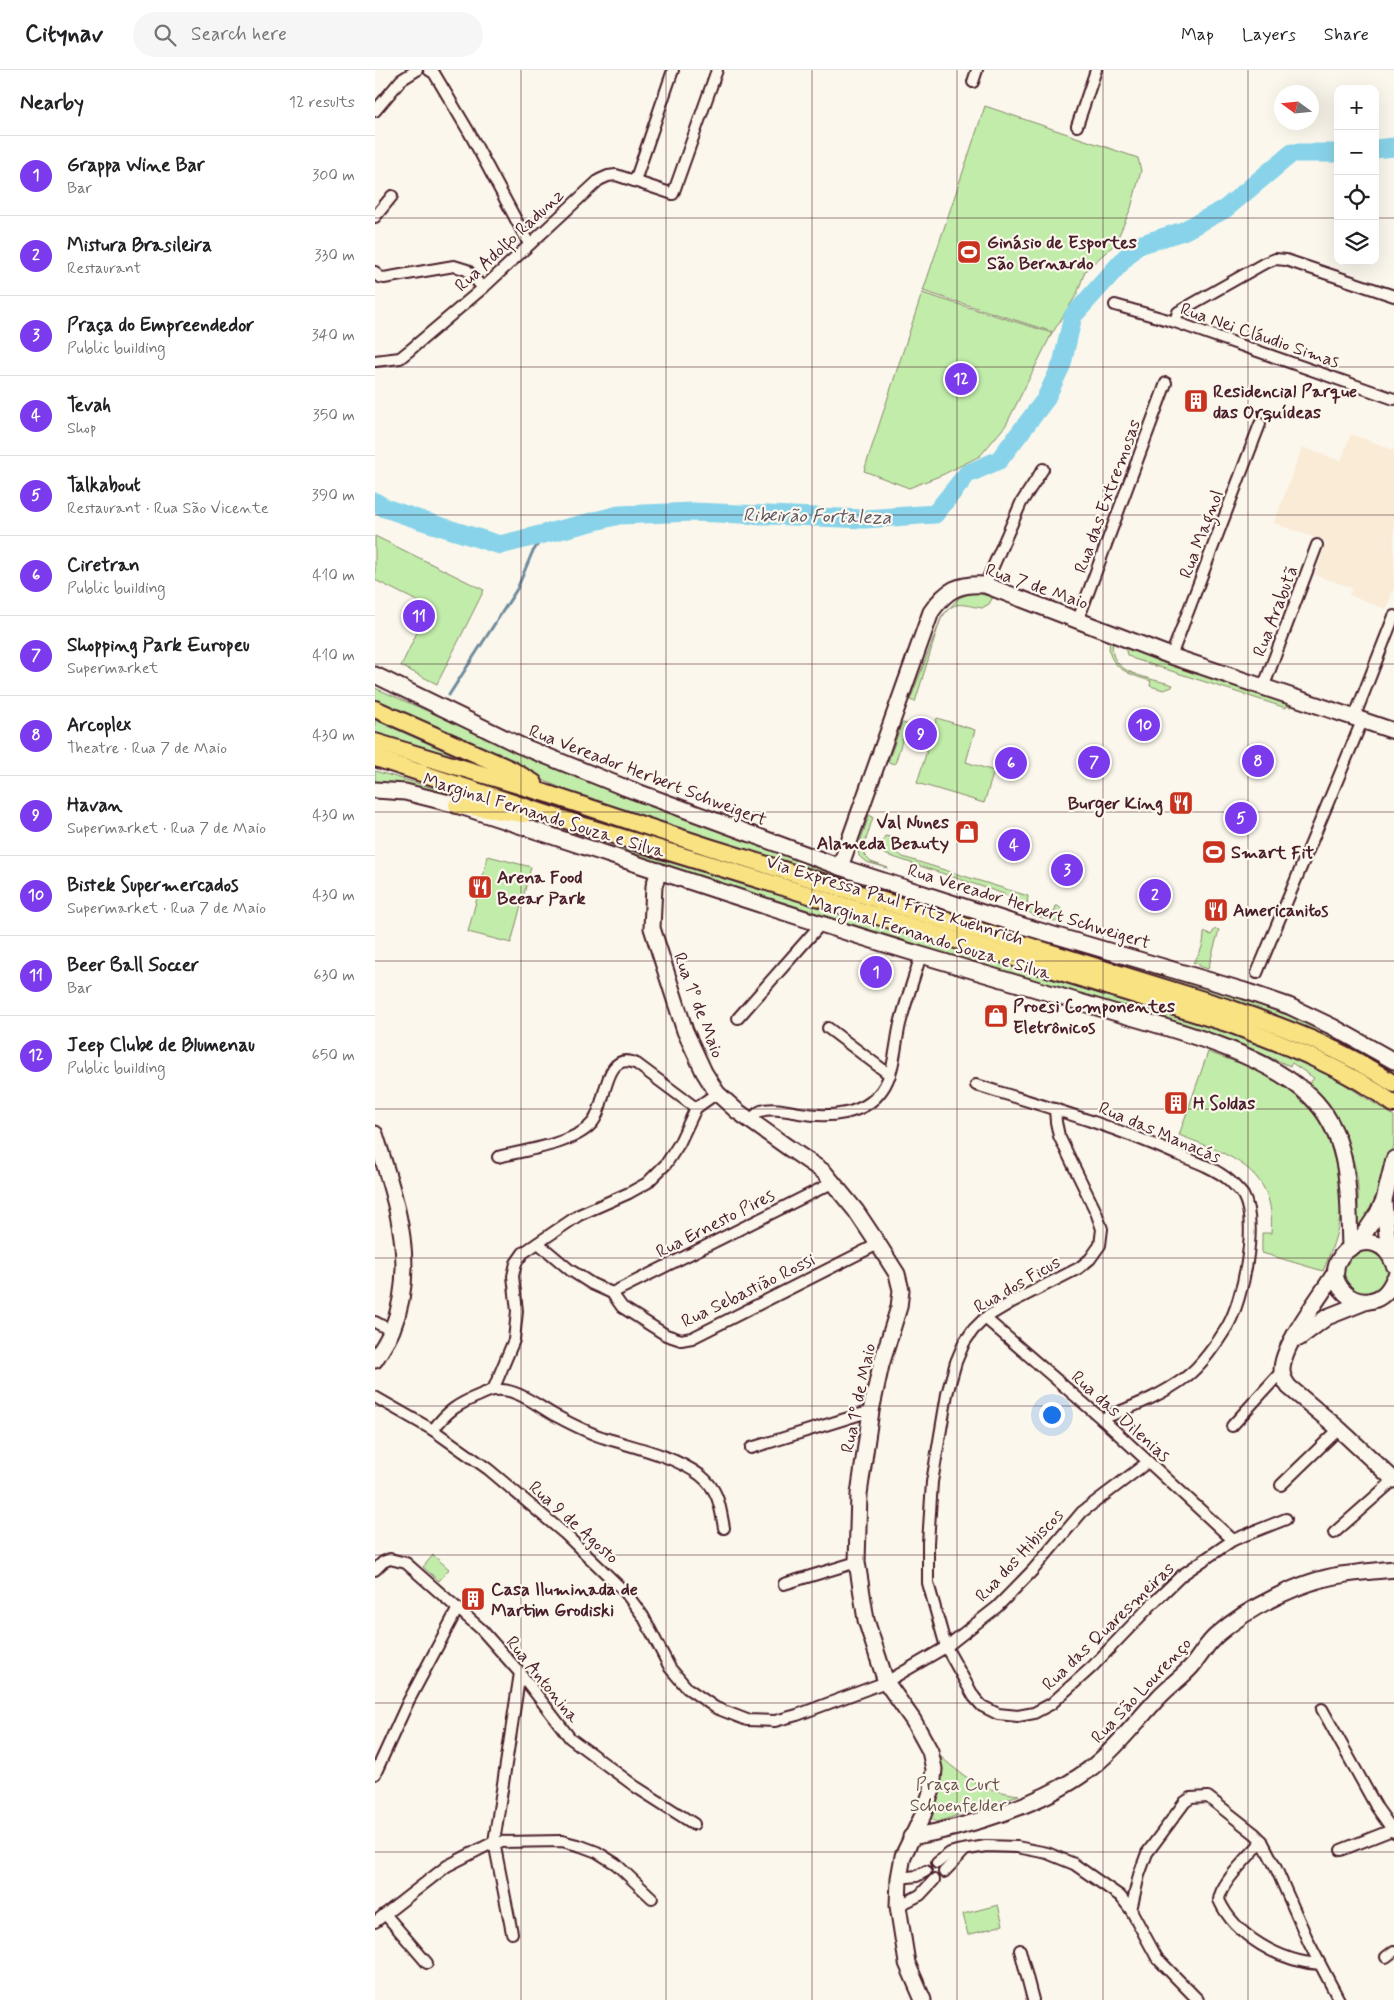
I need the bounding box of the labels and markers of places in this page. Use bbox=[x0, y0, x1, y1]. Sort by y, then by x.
place label: Ginásio de Esportes São Bernardo bbox=[987, 231, 1137, 276]
sports icon: Ginásio de Esportes São Bernardo bbox=[956, 239, 982, 265]
pin: 12 bbox=[945, 360, 977, 398]
place label: Residencial Parque das Orquídeas bbox=[1213, 380, 1357, 425]
building icon: Residencial Parque das Orquídeas bbox=[1183, 388, 1209, 414]
pin: 11 bbox=[403, 597, 435, 635]
pin: 10 bbox=[1128, 706, 1160, 744]
pin: 9 bbox=[905, 715, 937, 753]
pin: 8 bbox=[1242, 742, 1274, 780]
pin: 7 bbox=[1078, 743, 1110, 781]
pin: 6 bbox=[995, 744, 1027, 782]
restaurant icon: Burger King bbox=[1168, 790, 1194, 816]
place label: Burger King bbox=[1068, 792, 1163, 818]
pin: 5 bbox=[1225, 799, 1257, 837]
place label: Val Nunes Alameda Beauty bbox=[817, 811, 949, 856]
shop icon: Val Nunes Alameda Beauty bbox=[954, 819, 980, 845]
pin: 4 bbox=[998, 826, 1030, 864]
sports icon: Smart Fit bbox=[1201, 839, 1227, 865]
place label: Smart Fit bbox=[1231, 841, 1314, 865]
pin: 3 bbox=[1051, 851, 1083, 889]
place label: Arena Food Beear Park bbox=[497, 866, 586, 911]
restaurant icon: Arena Food Beear Park bbox=[467, 874, 493, 900]
pin: 2 bbox=[1139, 876, 1171, 914]
restaurant icon: Americanitos bbox=[1203, 897, 1229, 923]
place label: Americanitos bbox=[1233, 899, 1328, 923]
pin: 1 bbox=[860, 953, 892, 991]
place label: Proesi Componentes Eletrônicos bbox=[1013, 995, 1175, 1040]
shop icon: Proesi Componentes Eletrônicos bbox=[983, 1003, 1009, 1029]
building icon: H Soldas bbox=[1163, 1090, 1189, 1116]
place label: H Soldas bbox=[1193, 1092, 1255, 1116]
place label: Casa Iluminada de Martim Grodiski bbox=[491, 1578, 638, 1623]
building icon: Casa Iluminada de Martim Grodiski bbox=[460, 1586, 486, 1612]

